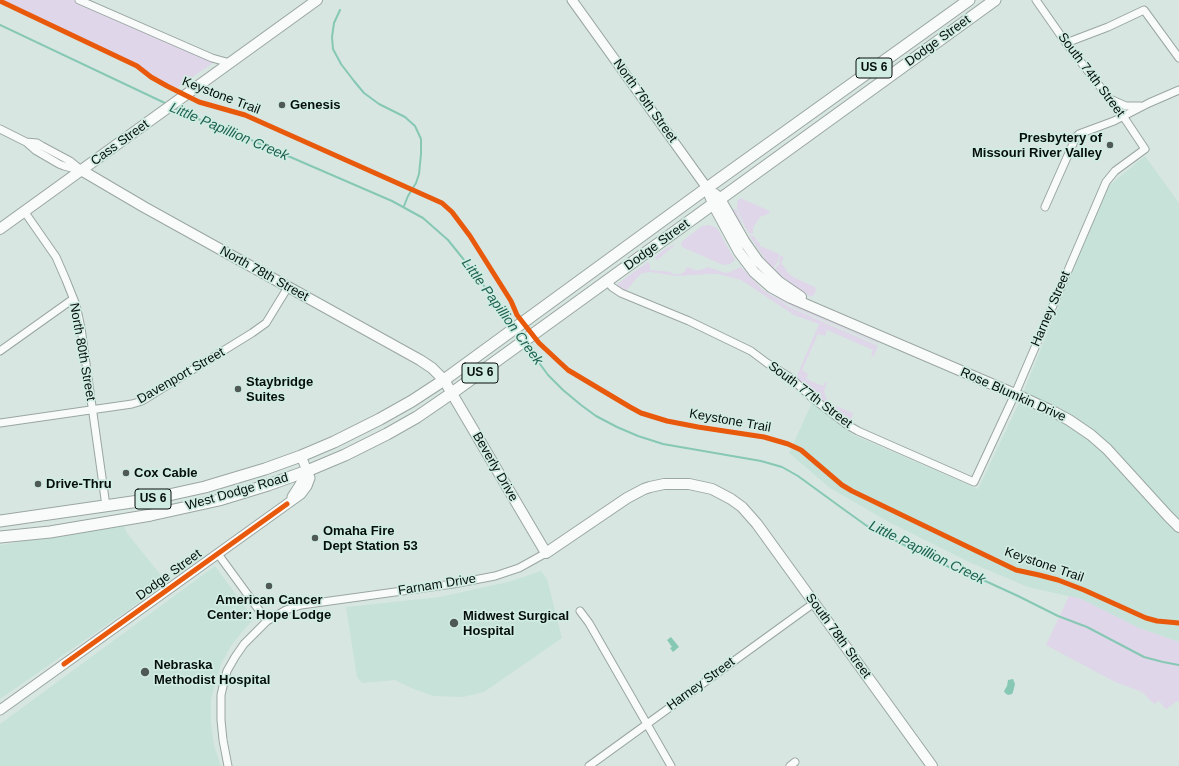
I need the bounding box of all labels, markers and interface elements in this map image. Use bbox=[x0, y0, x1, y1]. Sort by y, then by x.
street label: Dodge Street bbox=[902, 12, 974, 70]
street label: South 74th Street bbox=[1054, 30, 1128, 120]
street label: North 76th Street bbox=[610, 56, 680, 146]
road number: US 6 bbox=[856, 58, 892, 78]
street label: Keystone Trail bbox=[180, 74, 262, 118]
place label: Genesis bbox=[290, 97, 341, 113]
water label: Little Papillion Creek bbox=[167, 99, 291, 165]
marker: Genesis bbox=[277, 100, 287, 110]
street label: Cass Street bbox=[88, 117, 152, 169]
place label: Presbytery of Missouri River Valley bbox=[972, 130, 1102, 161]
marker: Presbytery of Missouri River Valley bbox=[1105, 140, 1115, 150]
street label: Dodge Street bbox=[621, 216, 693, 274]
street label: North 78th Street bbox=[217, 243, 311, 305]
water label: Little Papillion Creek bbox=[458, 255, 546, 369]
street label: Harney Street bbox=[1028, 269, 1074, 349]
street label: North 80th Street bbox=[66, 302, 98, 402]
street label: Davenport Street bbox=[135, 345, 227, 407]
street label: South 77th Street bbox=[765, 358, 855, 432]
road number: US 6 bbox=[462, 363, 498, 383]
street label: Rose Blumkin Drive bbox=[958, 365, 1068, 425]
place label: Staybridge Suites bbox=[246, 374, 313, 405]
marker: Staybridge Suites bbox=[233, 384, 243, 394]
street label: Keystone Trail bbox=[688, 406, 772, 436]
street label: Beverly Drive bbox=[469, 430, 521, 504]
place label: Cox Cable bbox=[134, 465, 198, 481]
marker: Cox Cable bbox=[121, 468, 131, 478]
street label: West Dodge Road bbox=[184, 470, 290, 514]
place label: Drive-Thru bbox=[46, 476, 112, 492]
marker: Drive-Thru bbox=[33, 479, 43, 489]
road number: US 6 bbox=[135, 489, 171, 509]
water label: Little Papillion Creek bbox=[866, 517, 988, 589]
place label: Omaha Fire Dept Station 53 bbox=[323, 523, 418, 554]
marker: Omaha Fire Dept Station 53 bbox=[310, 533, 320, 543]
street label: Keystone Trail bbox=[1002, 544, 1086, 586]
street label: Dodge Street bbox=[133, 546, 205, 604]
street label: Farnam Drive bbox=[397, 571, 477, 599]
marker: American Cancer Center: Hope Lodge bbox=[264, 581, 274, 591]
street label: South 78th Street bbox=[802, 590, 874, 682]
place label: American Cancer Center: Hope Lodge bbox=[207, 592, 331, 623]
place label: Midwest Surgical Hospital bbox=[463, 608, 569, 639]
marker: Midwest Surgical Hospital bbox=[448, 617, 460, 629]
street label: Harney Street bbox=[664, 654, 738, 714]
place label: Nebraska Methodist Hospital bbox=[154, 657, 270, 688]
marker: Nebraska Methodist Hospital bbox=[139, 666, 151, 678]

